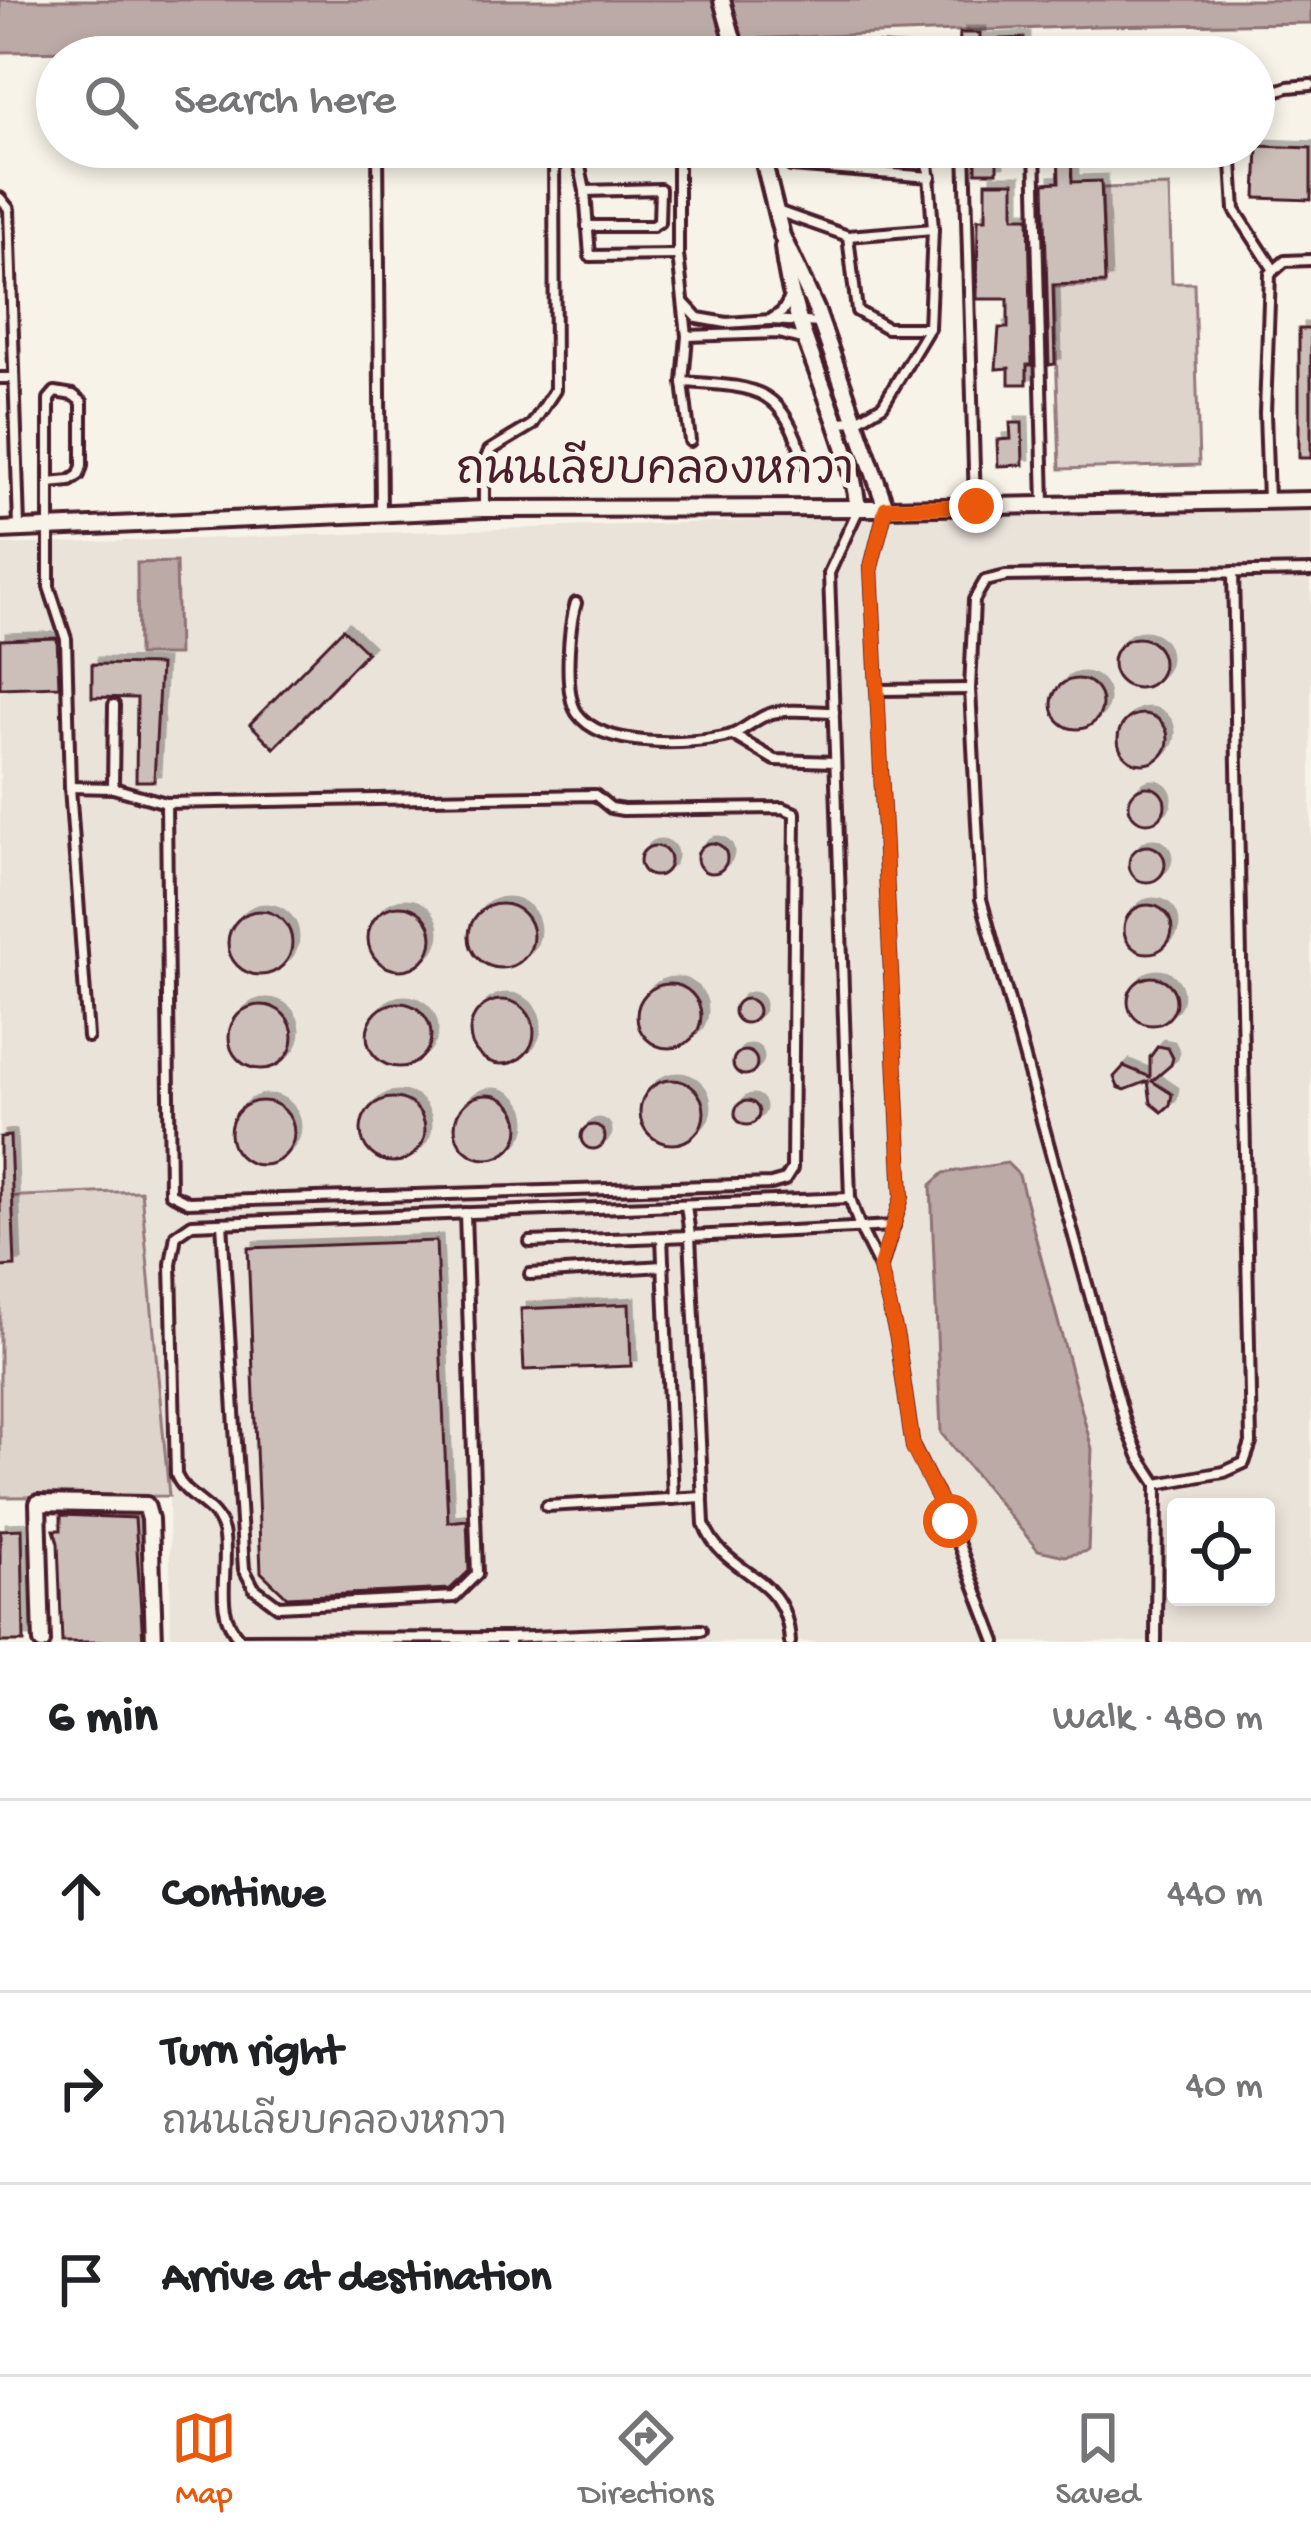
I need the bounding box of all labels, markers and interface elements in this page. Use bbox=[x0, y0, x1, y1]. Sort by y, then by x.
search box bbox=[36, 36, 1275, 168]
icon: search bbox=[78, 69, 144, 135]
text: Search here bbox=[174, 76, 396, 129]
street label: ถนนเลียบคลองหกวา bbox=[456, 440, 854, 501]
route end bbox=[949, 479, 1003, 533]
route start bbox=[923, 1494, 977, 1548]
map controls bbox=[1167, 1498, 1275, 1606]
button: locate bbox=[1167, 1498, 1275, 1606]
text: 6 min bbox=[48, 1690, 157, 1750]
text: Walk · 480 m bbox=[1053, 1697, 1263, 1743]
icon: ahead bbox=[48, 1863, 114, 1929]
text: Continue bbox=[162, 1869, 325, 1922]
text: 440 m bbox=[1167, 1873, 1263, 1919]
text: Turn right bbox=[162, 2027, 342, 2080]
icon: right bbox=[48, 2055, 114, 2121]
text: 40 m bbox=[1185, 2065, 1263, 2111]
text: ถนนเลียบคลองหกวา bbox=[162, 2103, 506, 2149]
icon: arrive bbox=[48, 2247, 114, 2313]
text: Arrive at destination bbox=[162, 2253, 551, 2306]
tab: Map bbox=[171, 2405, 237, 2515]
tab: Directions bbox=[579, 2405, 713, 2515]
tab: Saved bbox=[1055, 2405, 1140, 2515]

